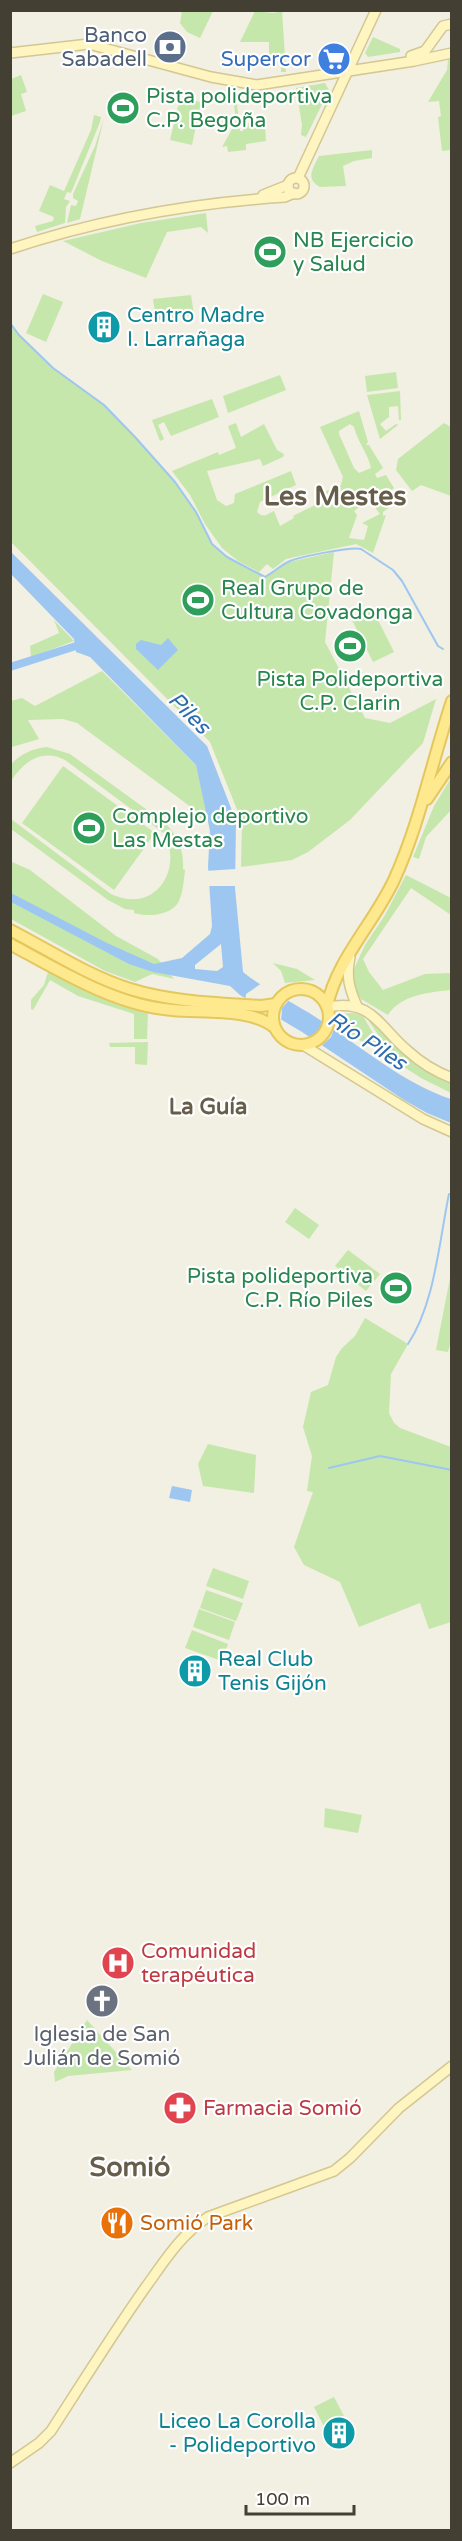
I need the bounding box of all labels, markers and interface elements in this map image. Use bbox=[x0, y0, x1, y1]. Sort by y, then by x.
place label: Banco Sabadell bbox=[62, 23, 147, 72]
bank icon: Banco Sabadell bbox=[152, 29, 188, 65]
supermarket icon: Supercor bbox=[316, 41, 352, 77]
place label: Supercor bbox=[221, 47, 311, 72]
place label: Pista polideportiva C.P. Begoña bbox=[146, 84, 332, 133]
sports icon: Pista polideportiva C.P. Begoña bbox=[105, 90, 141, 126]
place label: NB Ejercicio y Salud bbox=[293, 228, 414, 277]
sports icon: NB Ejercicio y Salud bbox=[252, 234, 288, 270]
place label: Centro Madre I. Larrañaga bbox=[127, 303, 265, 352]
building icon: Centro Madre I. Larrañaga bbox=[86, 309, 122, 345]
district label: Les Mestes bbox=[263, 480, 407, 513]
place label: Real Grupo de Cultura Covadonga bbox=[221, 576, 413, 625]
sports icon: Real Grupo de Cultura Covadonga bbox=[180, 582, 216, 618]
sports icon: Pista Polideportiva C.P. Clarin bbox=[332, 628, 368, 664]
place label: Pista Polideportiva C.P. Clarin bbox=[257, 667, 443, 716]
water label: Piles bbox=[163, 687, 216, 740]
place label: Complejo deportivo Las Mestas bbox=[112, 804, 308, 853]
sports icon: Complejo deportivo Las Mestas bbox=[71, 810, 107, 846]
water label: Río Piles bbox=[323, 1006, 413, 1077]
district label: La Guía bbox=[169, 1094, 247, 1120]
place label: Pista polideportiva C.P. Río Piles bbox=[187, 1264, 373, 1313]
sports icon: Pista polideportiva C.P. Río Piles bbox=[378, 1270, 414, 1306]
place label: Real Club Tenis Gijón bbox=[218, 1647, 327, 1696]
building icon: Real Club Tenis Gijón bbox=[177, 1653, 213, 1689]
place label: Comunidad terapéutica bbox=[141, 1939, 256, 1988]
hospital icon: Comunidad terapéutica bbox=[100, 1945, 136, 1981]
church icon: Iglesia de San Julián de Somió bbox=[84, 1983, 120, 2019]
place label: Iglesia de San Julián de Somió bbox=[24, 2022, 180, 2071]
pharmacy icon: Farmacia Somió bbox=[162, 2090, 198, 2126]
place label: Farmacia Somió bbox=[203, 2096, 362, 2121]
district label: Somió bbox=[90, 2151, 170, 2184]
restaurant icon: Somió Park bbox=[99, 2205, 135, 2241]
place label: Somió Park bbox=[140, 2211, 253, 2236]
place label: Liceo La Corolla - Polideportivo bbox=[158, 2409, 316, 2458]
building icon: Liceo La Corolla - Polideportivo bbox=[321, 2415, 357, 2451]
scale bar bbox=[246, 2478, 354, 2516]
text: 100 m bbox=[255, 2488, 310, 2510]

